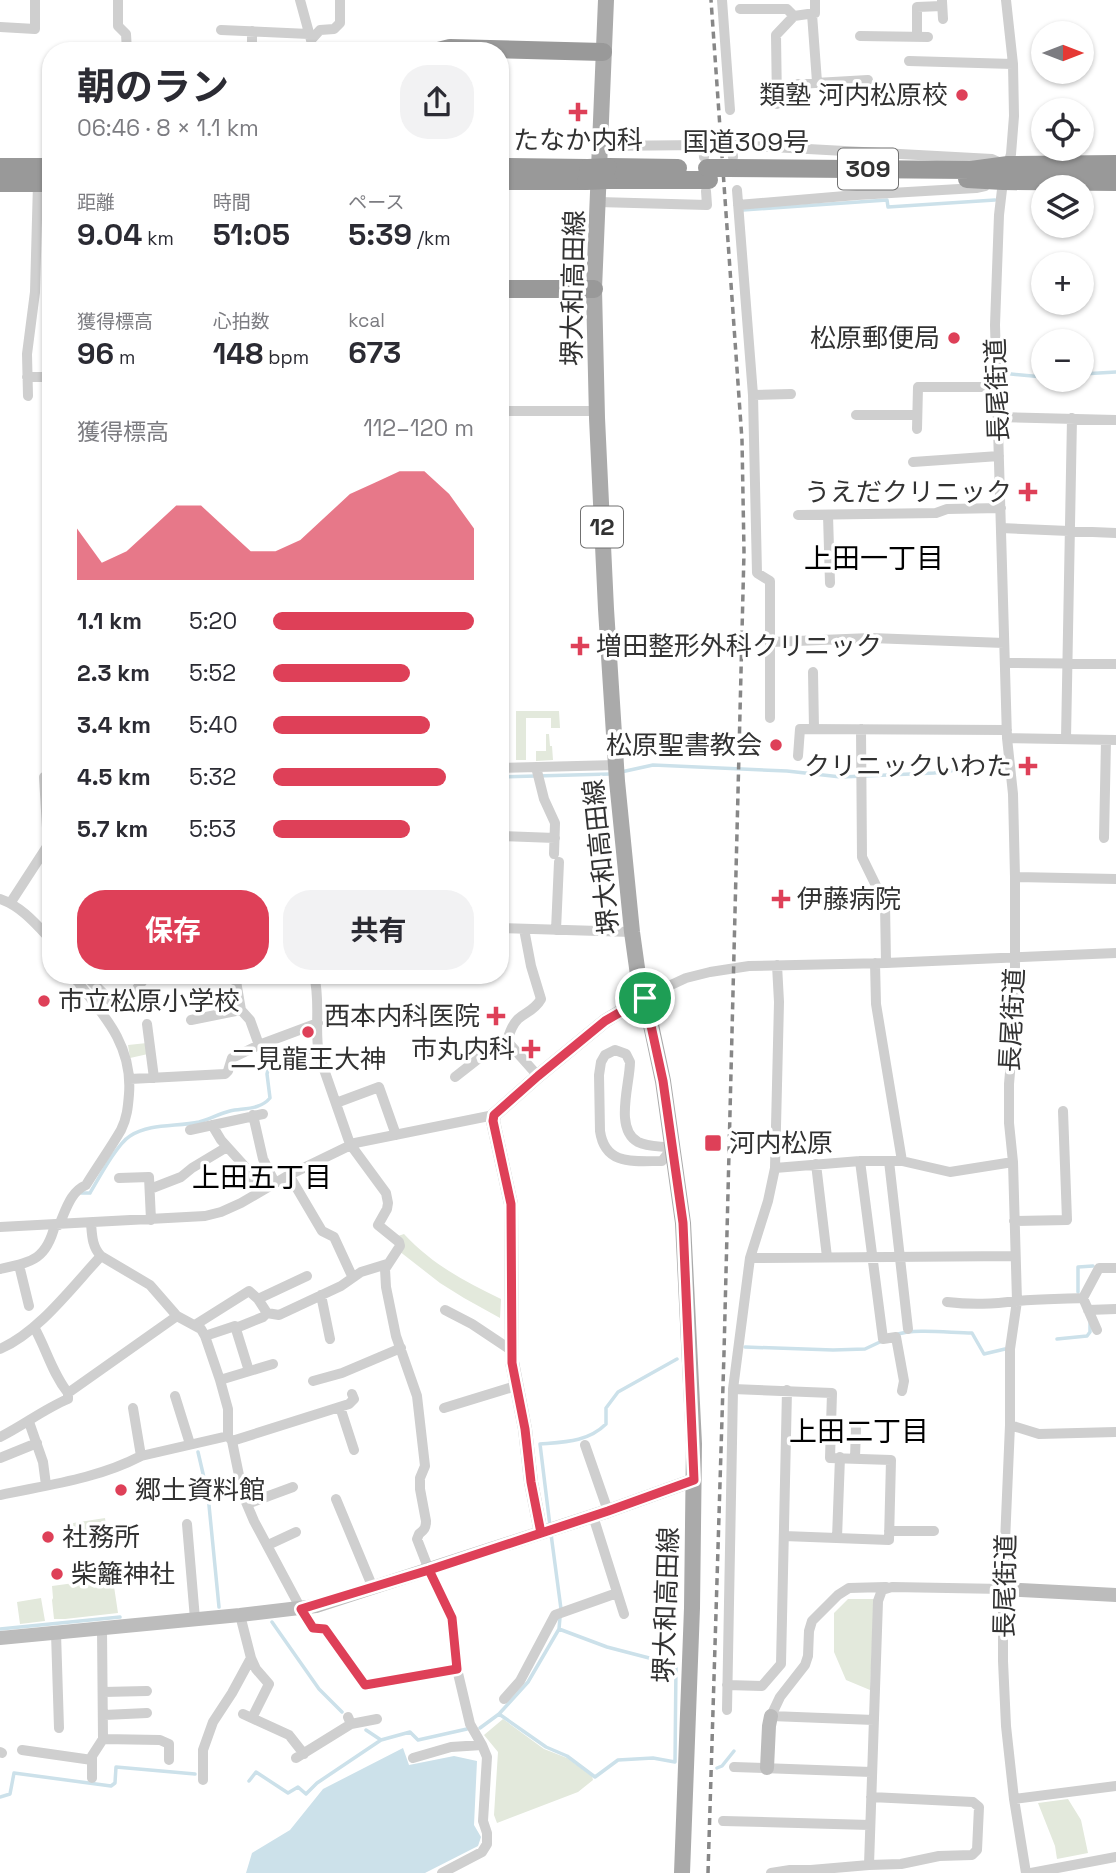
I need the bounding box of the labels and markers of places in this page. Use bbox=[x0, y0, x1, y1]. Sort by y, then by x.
place label: 類塾 河内松原校 bbox=[759, 78, 948, 112]
marker: 類塾 河内松原校 bbox=[954, 87, 970, 103]
marker: たなか内科 bbox=[568, 102, 588, 122]
place label: たなか内科 bbox=[513, 123, 643, 157]
place label: 松原郵便局 bbox=[810, 321, 940, 355]
marker: 松原郵便局 bbox=[946, 330, 962, 346]
place label: うえだクリニック bbox=[804, 475, 1012, 509]
marker: うえだクリニック bbox=[1018, 482, 1038, 502]
place label: 増田整形外科クリニック bbox=[596, 629, 882, 663]
marker: 増田整形外科クリニック bbox=[570, 636, 590, 656]
place label: 松原聖書教会 bbox=[606, 728, 762, 762]
marker: 松原聖書教会 bbox=[768, 737, 784, 753]
place label: クリニックいわた bbox=[804, 749, 1012, 783]
marker: クリニックいわた bbox=[1018, 756, 1038, 776]
place label: 伊藤病院 bbox=[797, 882, 901, 916]
marker: 伊藤病院 bbox=[771, 889, 791, 909]
pin bbox=[615, 968, 675, 1028]
place label: 市立松原小学校 bbox=[58, 984, 240, 1018]
marker: 市立松原小学校 bbox=[36, 993, 52, 1009]
place label: 西本内科医院 bbox=[324, 999, 480, 1033]
marker: 西本内科医院 bbox=[486, 1006, 506, 1026]
marker: 二見龍王大神 bbox=[300, 1024, 316, 1040]
place label: 市丸内科 bbox=[411, 1032, 515, 1066]
marker: 市丸内科 bbox=[521, 1039, 541, 1059]
place label: 二見龍王大神 bbox=[230, 1042, 386, 1076]
place label: 河内松原 bbox=[729, 1126, 833, 1160]
marker: 河内松原 bbox=[703, 1133, 723, 1153]
place label: 郷土資料館 bbox=[135, 1473, 265, 1507]
marker: 郷土資料館 bbox=[113, 1482, 129, 1498]
place label: 社務所 bbox=[62, 1520, 140, 1554]
marker: 社務所 bbox=[40, 1529, 56, 1545]
place label: 柴籬神社 bbox=[71, 1557, 175, 1591]
marker: 柴籬神社 bbox=[49, 1566, 65, 1582]

